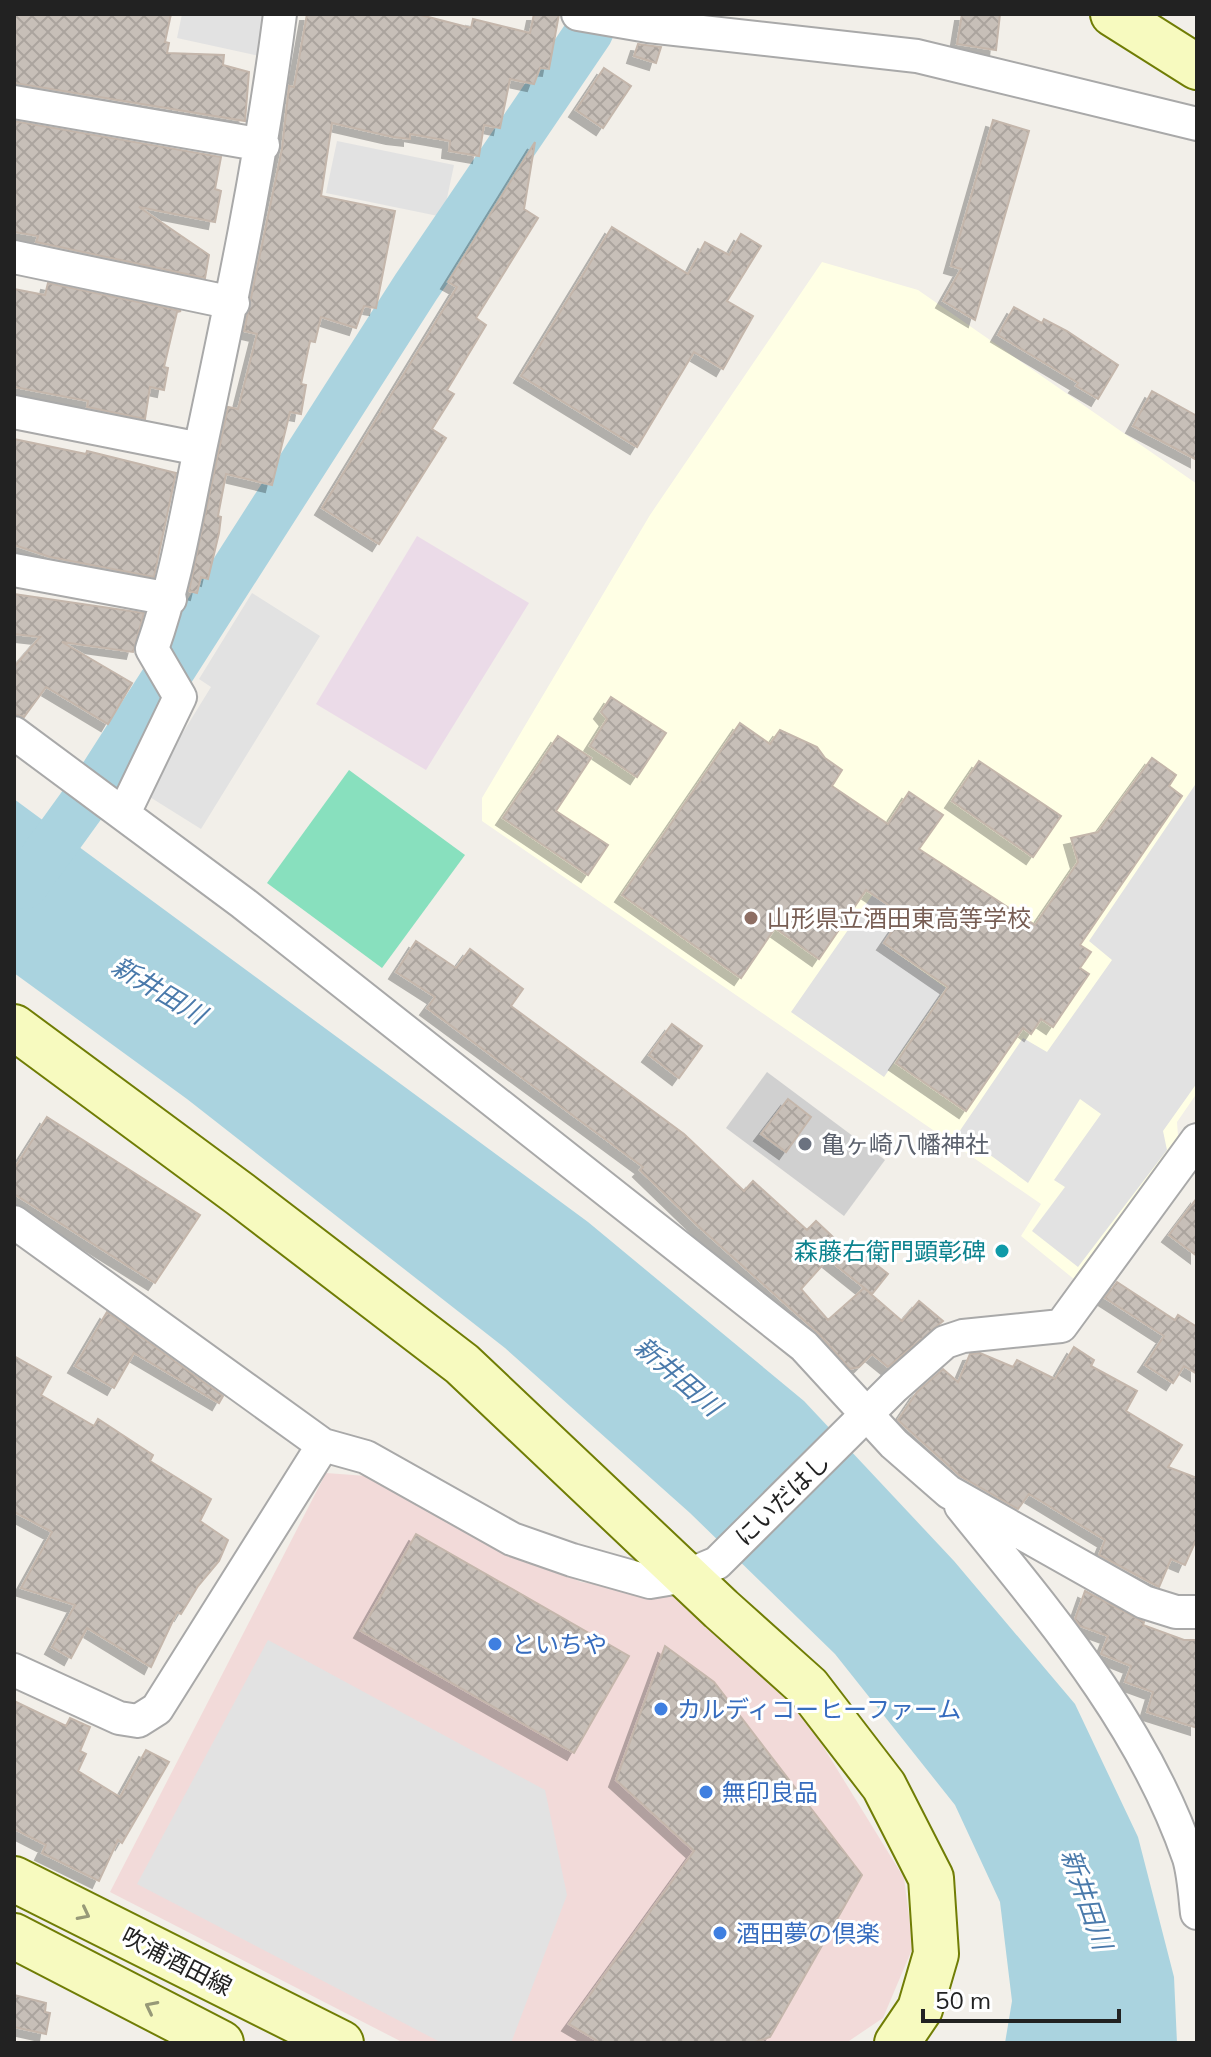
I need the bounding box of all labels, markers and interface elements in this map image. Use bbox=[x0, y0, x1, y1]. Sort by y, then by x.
place label: 山形県立酒田東高等学校 bbox=[767, 903, 1031, 933]
marker: 山形県立酒田東高等学校 bbox=[742, 909, 760, 927]
water label: 新井田川 bbox=[106, 949, 215, 1032]
place label: 亀ヶ崎八幡神社 bbox=[821, 1129, 989, 1159]
marker: 亀ヶ崎八幡神社 bbox=[796, 1135, 814, 1153]
place label: 森藤右衛門顕彰碑 bbox=[794, 1236, 986, 1266]
marker: 森藤右衛門顕彰碑 bbox=[993, 1242, 1011, 1260]
water label: 新井田川 bbox=[628, 1329, 730, 1425]
street label: にいだはし bbox=[728, 1447, 836, 1551]
place label: といちや bbox=[511, 1629, 607, 1659]
marker: といちや bbox=[486, 1635, 504, 1653]
place label: カルディコーヒーファーム bbox=[677, 1694, 961, 1724]
marker: カルディコーヒーファーム bbox=[652, 1700, 670, 1718]
place label: 無印良品 bbox=[722, 1777, 818, 1807]
marker: 無印良品 bbox=[697, 1783, 715, 1801]
water label: 新井田川 bbox=[1054, 1844, 1121, 1956]
one-way arrow bbox=[75, 1904, 90, 1919]
place label: 酒田夢の倶楽 bbox=[736, 1918, 880, 1948]
street label: 吹浦酒田線 bbox=[117, 1920, 237, 2002]
marker: 酒田夢の倶楽 bbox=[711, 1924, 729, 1942]
scale bar bbox=[923, 1973, 1119, 2023]
text: 50 m bbox=[935, 1985, 991, 2015]
one-way arrow bbox=[145, 2002, 160, 2017]

